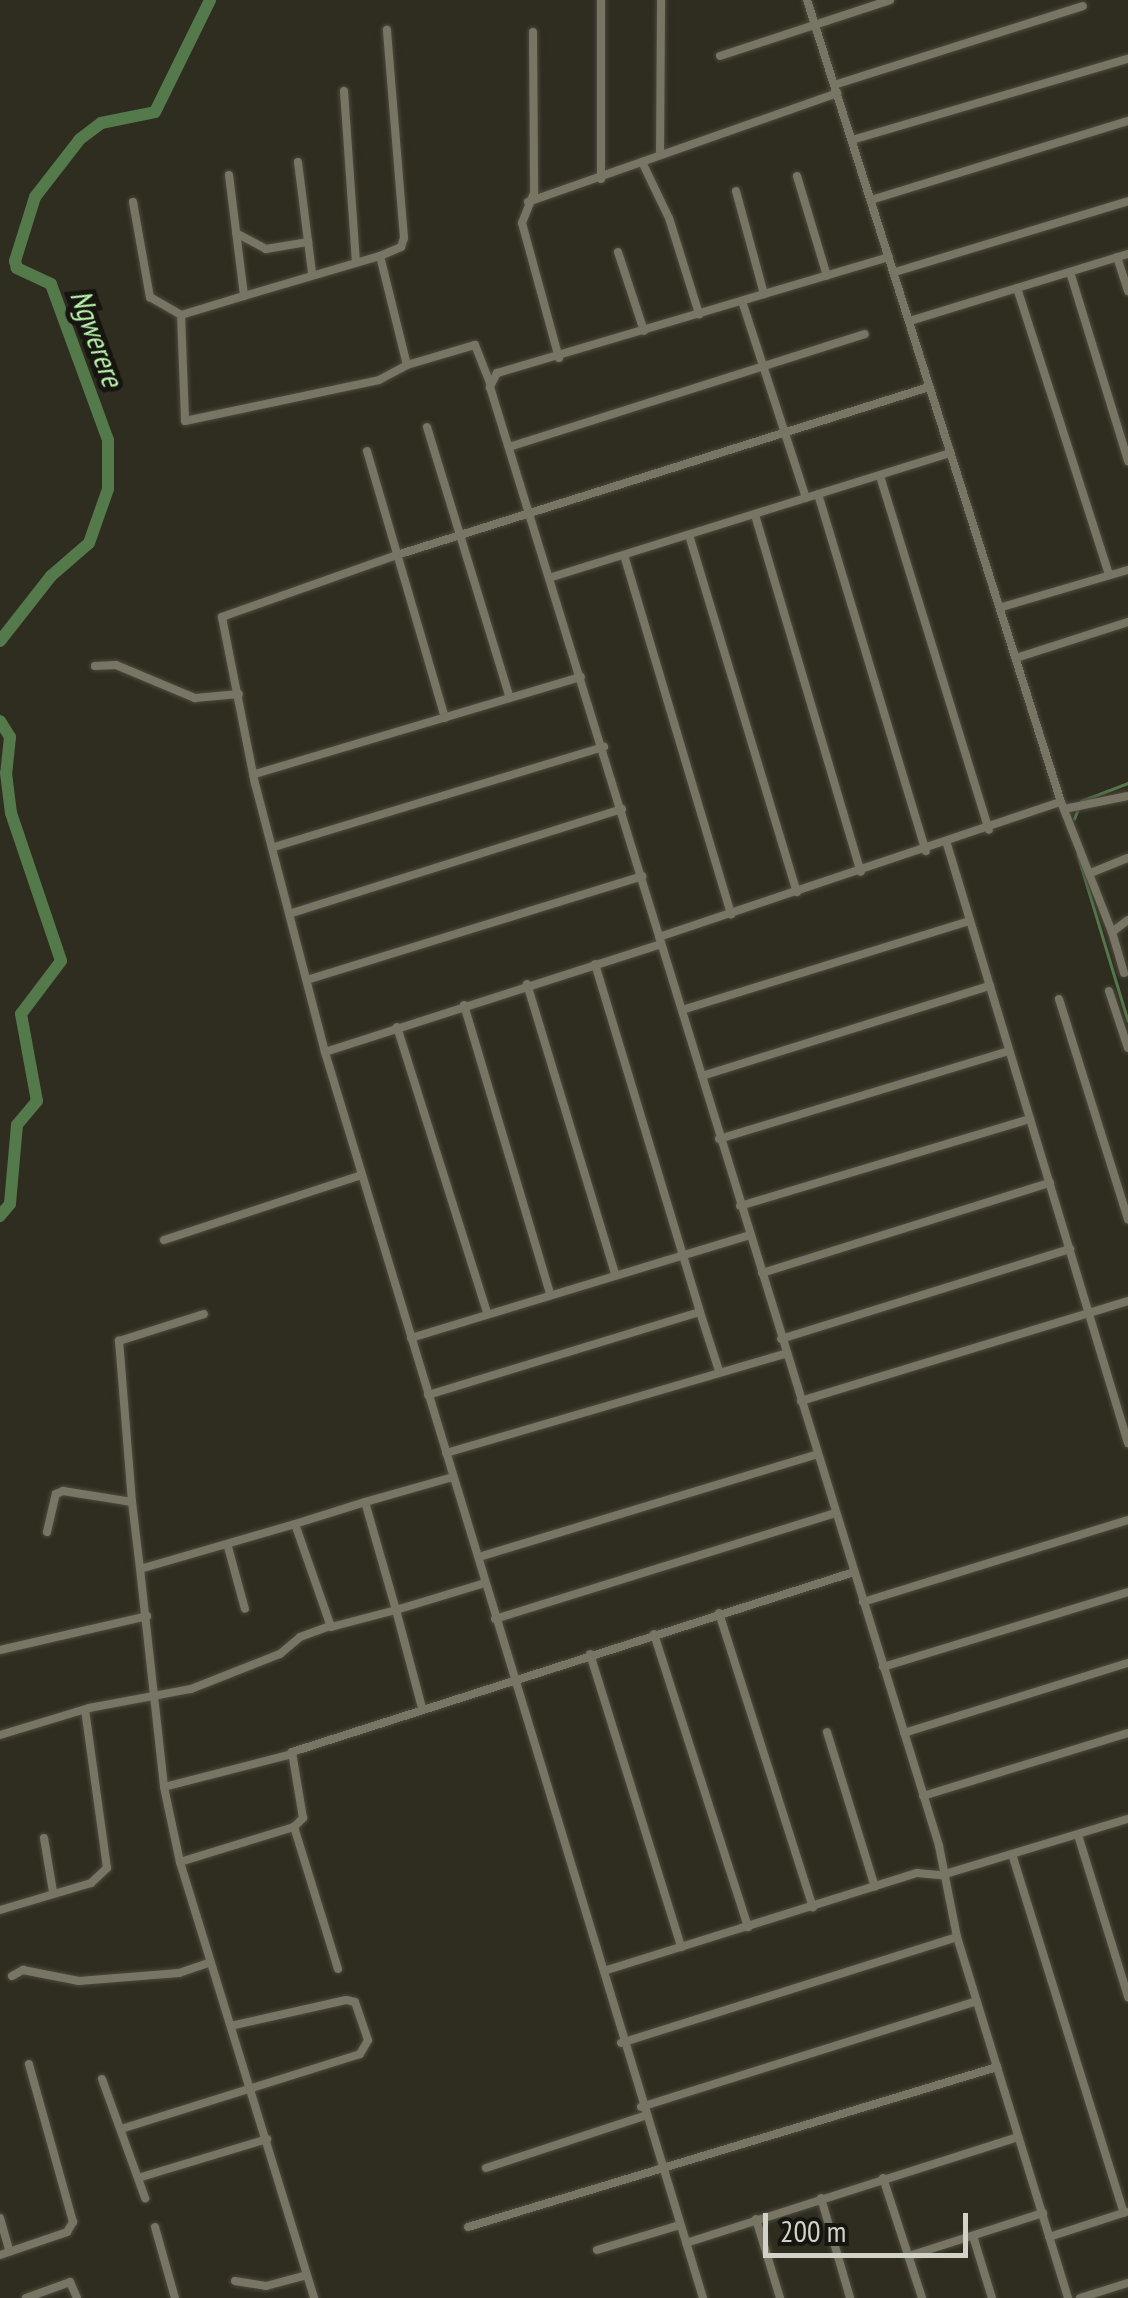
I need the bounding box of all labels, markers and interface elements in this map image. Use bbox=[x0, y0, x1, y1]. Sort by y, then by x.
water label: Ngwerere bbox=[63, 285, 131, 391]
scale bar bbox=[768, 2193, 973, 2255]
text: 200 m bbox=[780, 2211, 846, 2250]

